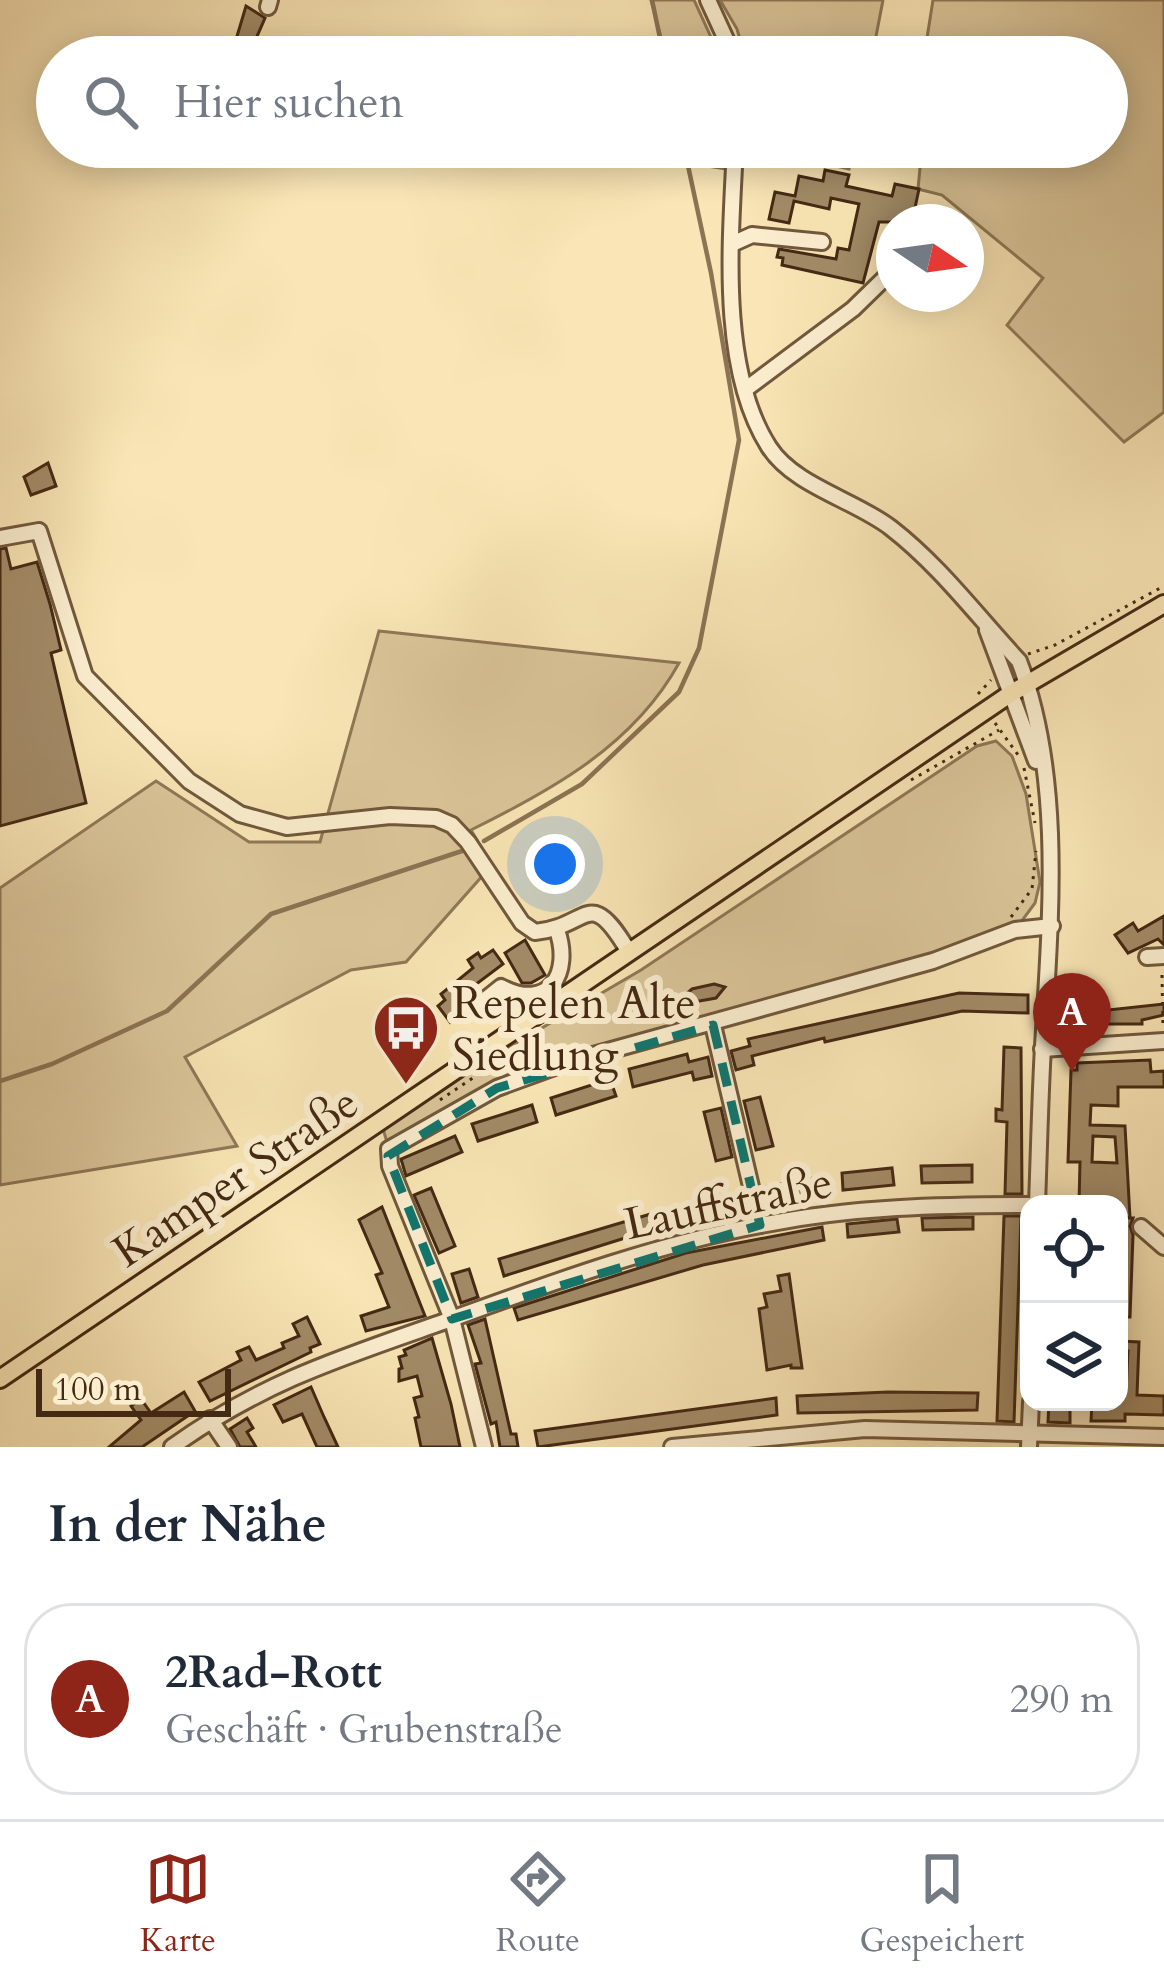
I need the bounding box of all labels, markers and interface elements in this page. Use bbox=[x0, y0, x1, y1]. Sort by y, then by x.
search box bbox=[36, 36, 1128, 168]
icon: search bbox=[78, 69, 144, 135]
text: Hier suchen bbox=[174, 72, 404, 133]
north arrow bbox=[876, 204, 984, 312]
your location bbox=[525, 834, 585, 894]
place label: Repelen Alte Siedlung bbox=[452, 973, 696, 1086]
pin: A bbox=[1033, 973, 1111, 1072]
bus stop icon: Repelen Alte Siedlung bbox=[371, 993, 441, 1087]
street label: Kamper Straße bbox=[101, 1073, 371, 1282]
street label: Lauffstraße bbox=[619, 1152, 838, 1255]
map controls bbox=[1020, 1195, 1128, 1411]
button: locate bbox=[1020, 1195, 1128, 1303]
button: layers bbox=[1020, 1303, 1128, 1411]
scale bar bbox=[36, 1363, 231, 1416]
text: 100 m bbox=[54, 1367, 141, 1412]
text: In der Nähe bbox=[48, 1490, 327, 1560]
text: 2Rad-Rott bbox=[165, 1642, 382, 1703]
text: A bbox=[75, 1673, 105, 1726]
text: 290 m bbox=[1010, 1673, 1113, 1726]
text: Geschäft · Grubenstraße bbox=[165, 1703, 563, 1756]
tab: Karte bbox=[140, 1846, 216, 1963]
tab: Route bbox=[496, 1846, 580, 1963]
tab: Gespeichert bbox=[860, 1846, 1024, 1963]

